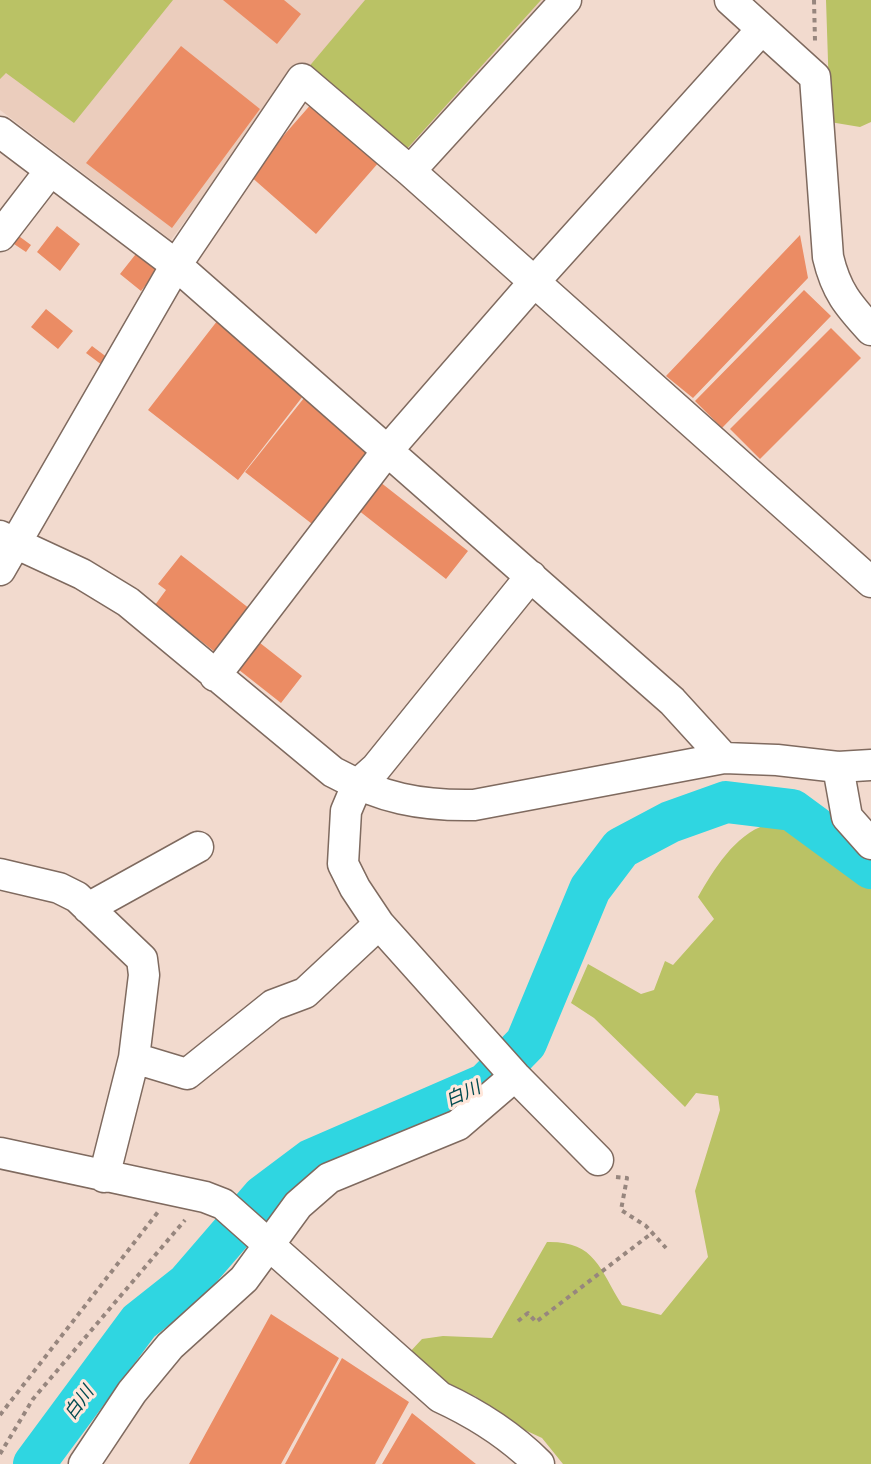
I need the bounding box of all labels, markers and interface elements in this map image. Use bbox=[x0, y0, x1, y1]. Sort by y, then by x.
water label: 白川 bbox=[442, 1077, 484, 1111]
water label: 白川 bbox=[60, 1382, 98, 1424]

